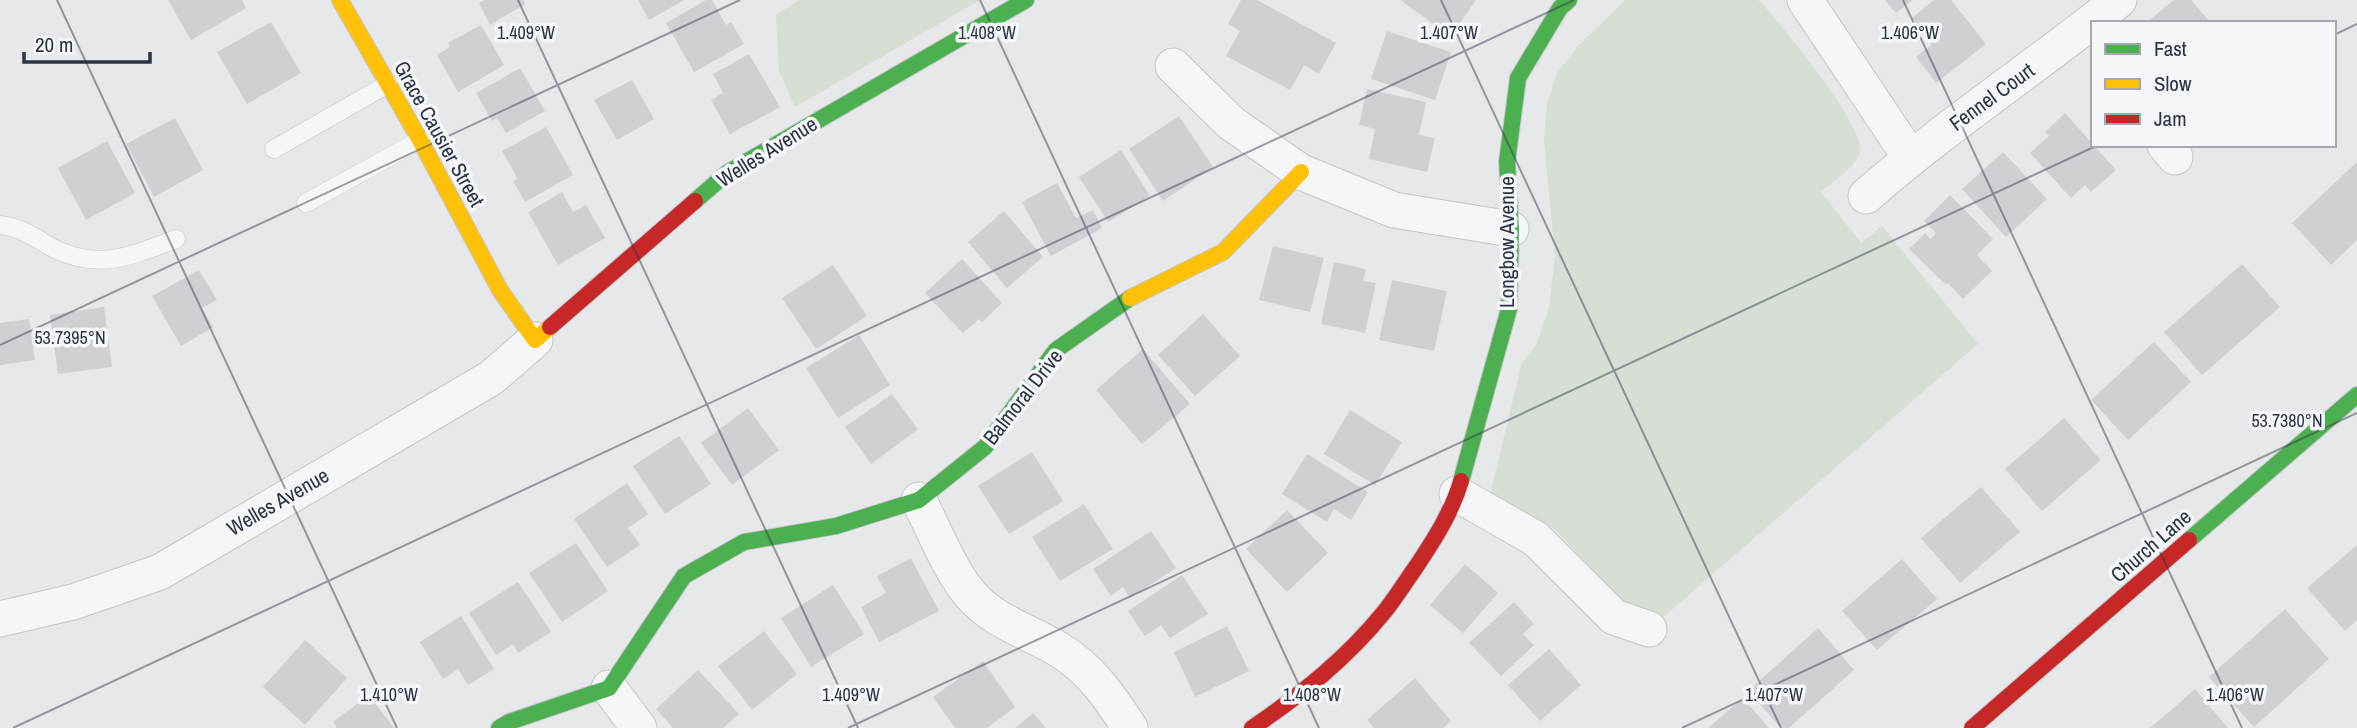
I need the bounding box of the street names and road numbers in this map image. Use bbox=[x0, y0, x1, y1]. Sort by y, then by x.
street label: Grace Causier Street bbox=[387, 56, 492, 212]
street label: Fennel Court bbox=[1943, 56, 2040, 137]
street label: Welles Avenue bbox=[711, 109, 822, 194]
street label: Longbow Avenue bbox=[1492, 176, 1521, 308]
street label: Balmoral Drive bbox=[976, 343, 1069, 450]
street label: Welles Avenue bbox=[221, 461, 334, 542]
street label: Church Lane bbox=[2104, 502, 2197, 589]

